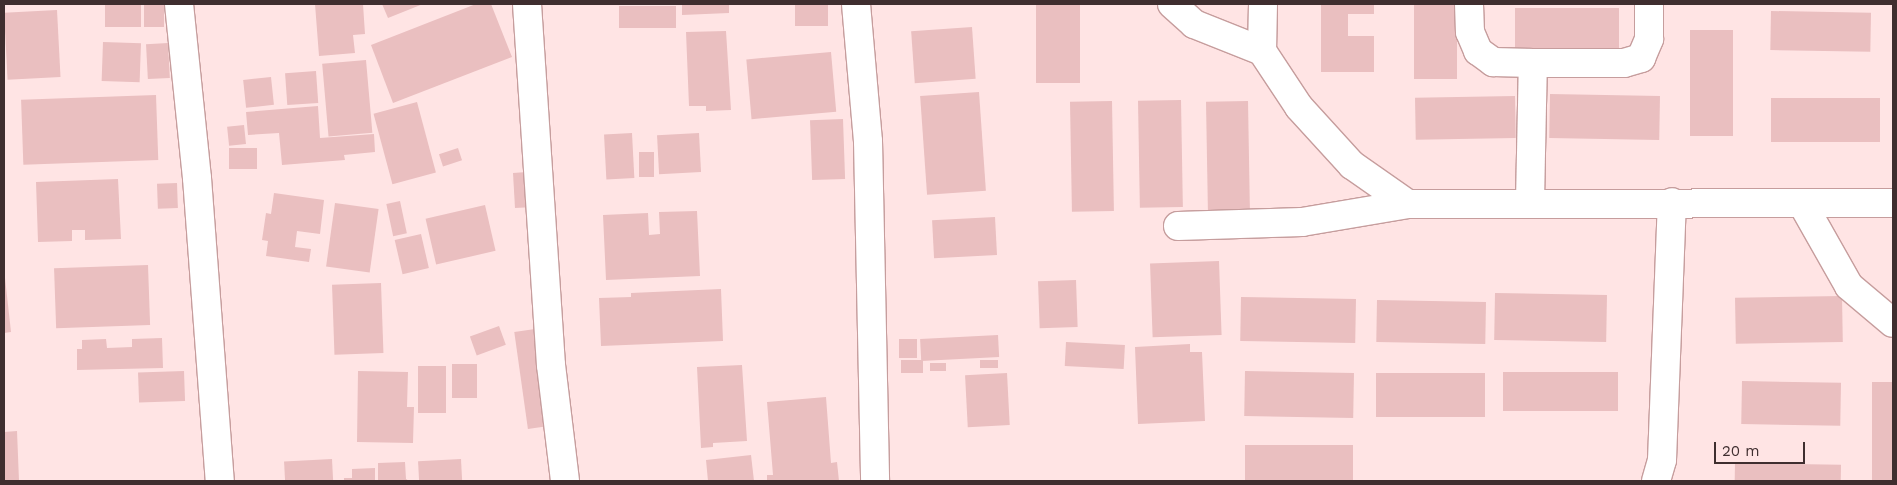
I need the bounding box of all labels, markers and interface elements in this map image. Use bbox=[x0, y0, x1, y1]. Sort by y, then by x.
scale bar bbox=[1717, 432, 1808, 464]
text: 20 m bbox=[1722, 442, 1760, 460]

